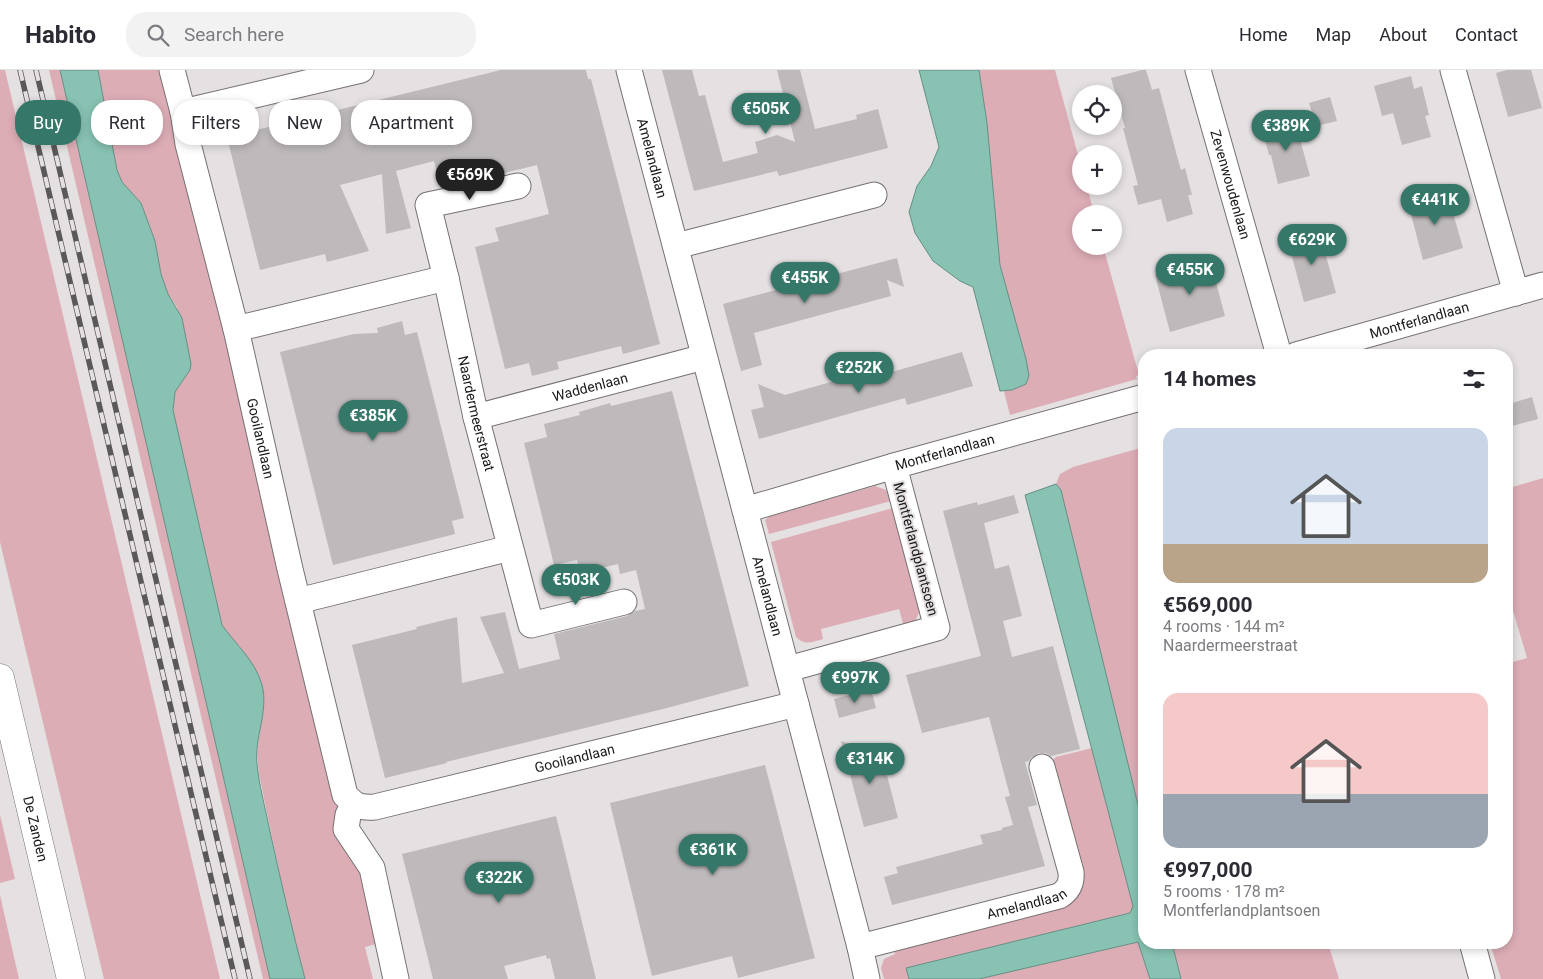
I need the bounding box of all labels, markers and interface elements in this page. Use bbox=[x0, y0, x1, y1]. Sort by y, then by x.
search box bbox=[126, 12, 476, 57]
text: Habito bbox=[25, 21, 96, 49]
icon: search bbox=[144, 21, 172, 49]
text: Search here bbox=[184, 23, 284, 46]
text: Home bbox=[1239, 24, 1288, 45]
text: Map bbox=[1316, 24, 1351, 45]
text: About bbox=[1379, 24, 1427, 45]
text: Contact bbox=[1455, 24, 1518, 45]
map controls bbox=[1072, 85, 1122, 255]
button: locate bbox=[1072, 85, 1122, 135]
pin: €505K bbox=[731, 92, 801, 135]
text: €505K bbox=[743, 99, 789, 118]
chip: Buy bbox=[15, 100, 81, 145]
chip: Rent bbox=[91, 100, 163, 145]
chip: Filters bbox=[173, 100, 259, 145]
chip: New bbox=[269, 100, 341, 145]
chip: Apartment bbox=[351, 100, 472, 145]
pin: €389K bbox=[1251, 109, 1321, 152]
street label: Amelandlaan bbox=[634, 116, 670, 200]
text: €389K bbox=[1263, 116, 1309, 135]
street label: Zevenwoudenlaan bbox=[1207, 128, 1254, 241]
button: + bbox=[1072, 145, 1122, 195]
pin: €569K bbox=[435, 158, 505, 201]
text: €569K bbox=[447, 165, 493, 184]
pin: €441K bbox=[1400, 184, 1470, 226]
text: €441K bbox=[1412, 190, 1458, 209]
button: − bbox=[1072, 205, 1122, 255]
pin: €629K bbox=[1277, 224, 1347, 266]
text: €629K bbox=[1289, 230, 1335, 249]
pin: €455K bbox=[1155, 254, 1225, 296]
text: €455K bbox=[1167, 260, 1213, 279]
pin: €455K bbox=[770, 262, 840, 304]
text: €455K bbox=[782, 268, 828, 287]
street label: Montferlandlaan bbox=[1368, 298, 1471, 342]
pin: €252K bbox=[824, 352, 894, 394]
street label: Naardermeerstraat bbox=[455, 354, 498, 473]
text: €252K bbox=[836, 358, 882, 377]
icon: filters bbox=[1460, 365, 1488, 393]
text: 14 homes bbox=[1163, 367, 1256, 391]
street label: Waddenlaan bbox=[551, 369, 629, 405]
street label: Gooilandlaan bbox=[244, 397, 277, 480]
pin: €385K bbox=[338, 400, 408, 442]
text: €385K bbox=[350, 406, 396, 425]
street label: Montferlandlaan bbox=[893, 431, 996, 473]
icon: home bbox=[1281, 461, 1371, 551]
street label: Montferlandplantsoen bbox=[890, 480, 942, 618]
street label: Amelandlaan bbox=[749, 554, 786, 638]
pin: €503K bbox=[541, 564, 611, 606]
text: €503K bbox=[553, 570, 599, 589]
text: €569,000 bbox=[1163, 593, 1253, 617]
text: 4 rooms · 144 m² bbox=[1163, 617, 1285, 636]
text: Naardermeerstraat bbox=[1163, 636, 1298, 655]
pin: €997K bbox=[820, 662, 890, 704]
text: €997K bbox=[832, 668, 878, 687]
icon: home bbox=[1281, 726, 1371, 816]
street label: Gooilandlaan bbox=[533, 741, 616, 776]
pin: €314K bbox=[835, 742, 905, 785]
text: €314K bbox=[847, 749, 893, 768]
street label: De Zanden bbox=[20, 794, 51, 863]
pin: €361K bbox=[678, 834, 748, 876]
text: €361K bbox=[690, 840, 736, 859]
text: €997,000 bbox=[1163, 858, 1253, 882]
pin: €322K bbox=[464, 862, 534, 904]
text: €322K bbox=[476, 868, 522, 887]
text: 5 rooms · 178 m² bbox=[1163, 882, 1285, 901]
street label: Amelandlaan bbox=[985, 885, 1070, 922]
text: Montferlandplantsoen bbox=[1163, 901, 1320, 920]

